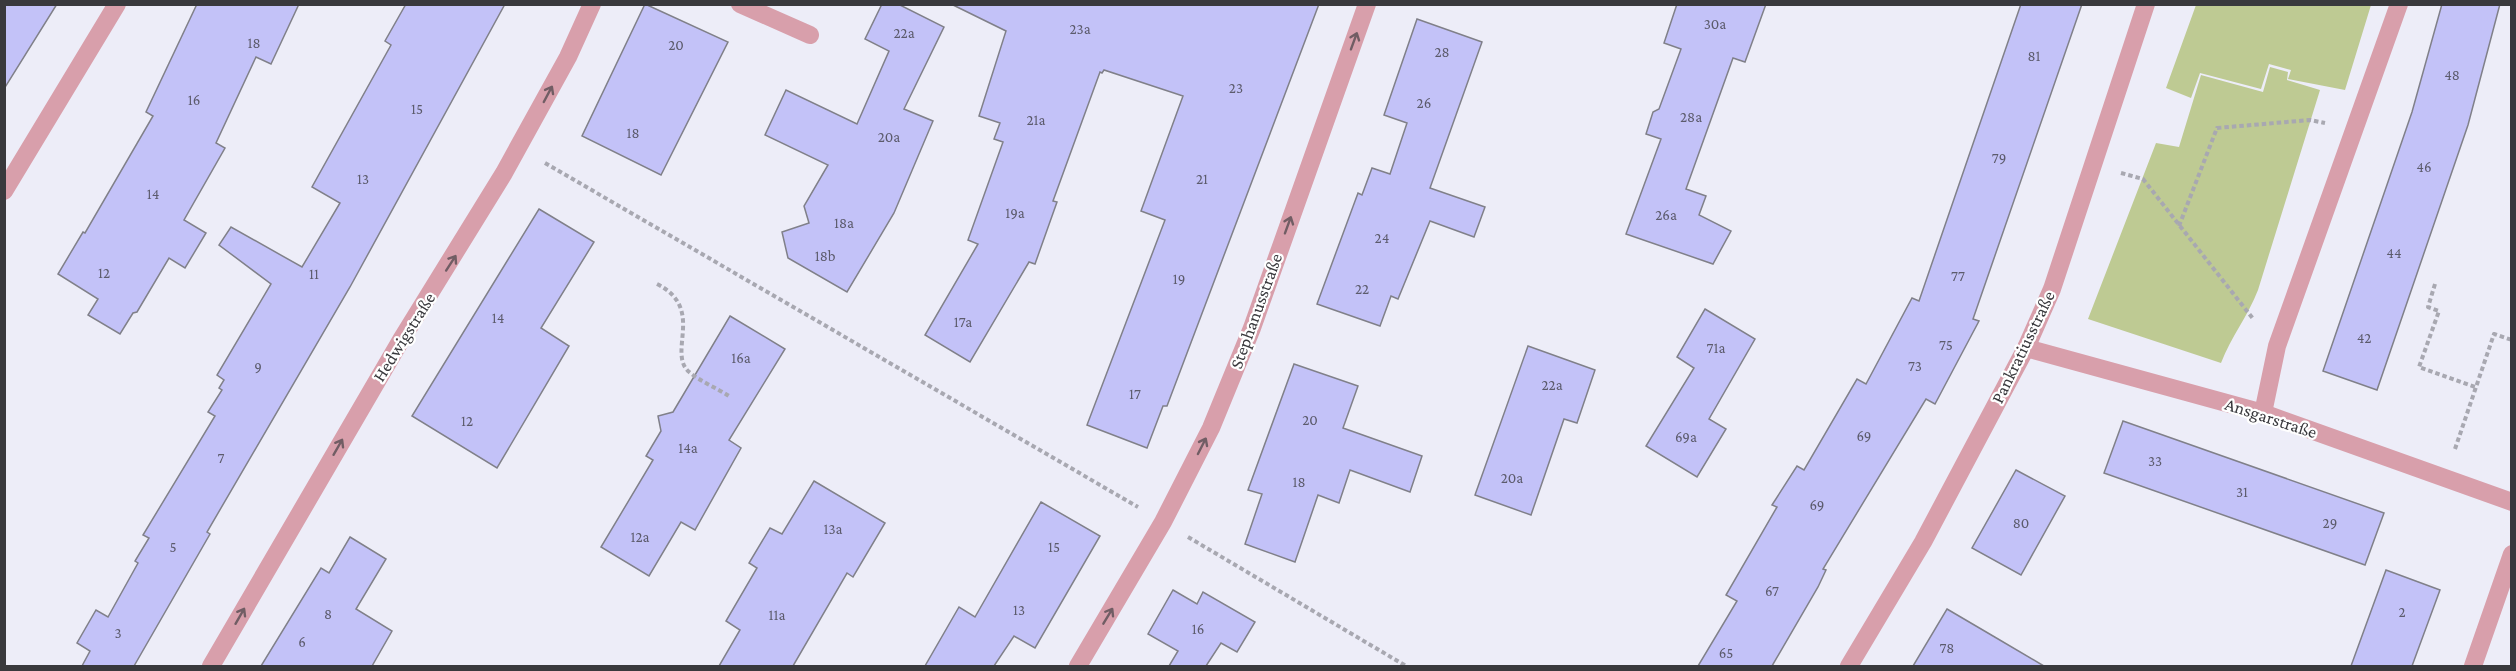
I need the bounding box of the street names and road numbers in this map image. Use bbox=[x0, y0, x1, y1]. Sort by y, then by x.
street label: Stephanusstraße bbox=[1226, 251, 1286, 371]
street label: Pankratiusstraße bbox=[1987, 288, 2059, 406]
street label: Hedwigstraße bbox=[369, 289, 439, 385]
street label: Ansgarstraße bbox=[2222, 394, 2320, 442]

